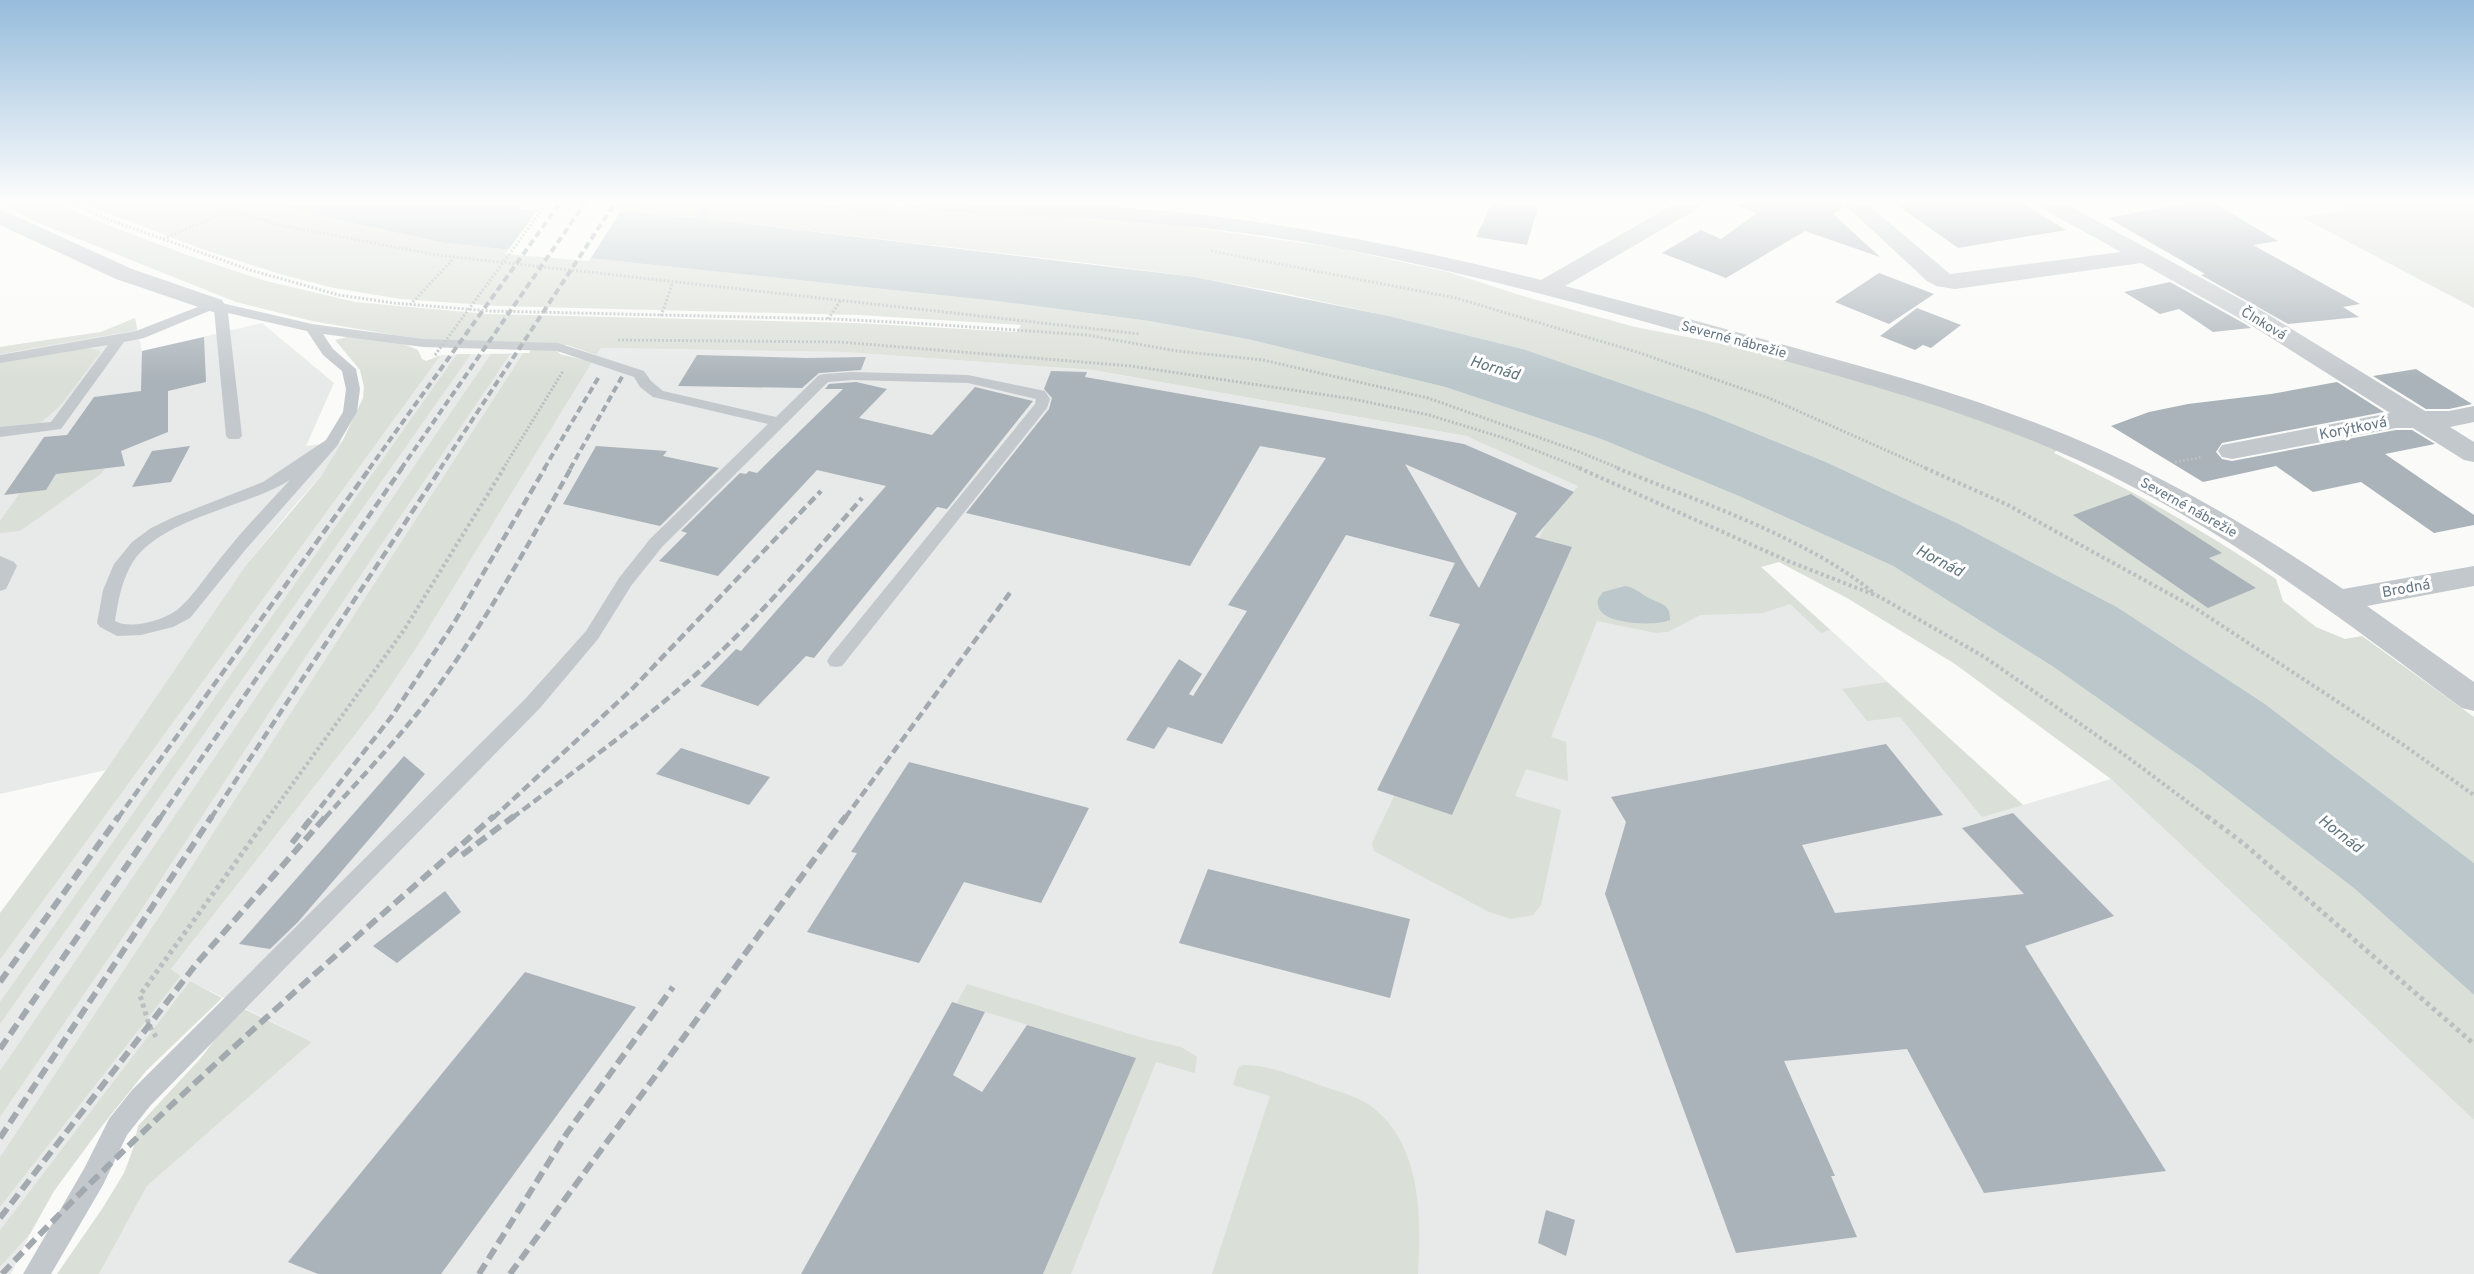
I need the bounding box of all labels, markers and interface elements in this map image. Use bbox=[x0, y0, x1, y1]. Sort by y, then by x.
street label: Člnková bbox=[2237, 303, 2290, 344]
street label: Severné nábrežie bbox=[1679, 318, 1788, 363]
water label: Hornád bbox=[1467, 352, 1523, 386]
street label: Korýtková bbox=[2318, 414, 2389, 445]
street label: Severné nábrežie bbox=[2137, 475, 2240, 542]
water label: Hornád bbox=[1912, 541, 1967, 583]
street label: Brodná bbox=[2381, 576, 2432, 603]
water label: Hornád bbox=[2314, 811, 2367, 859]

